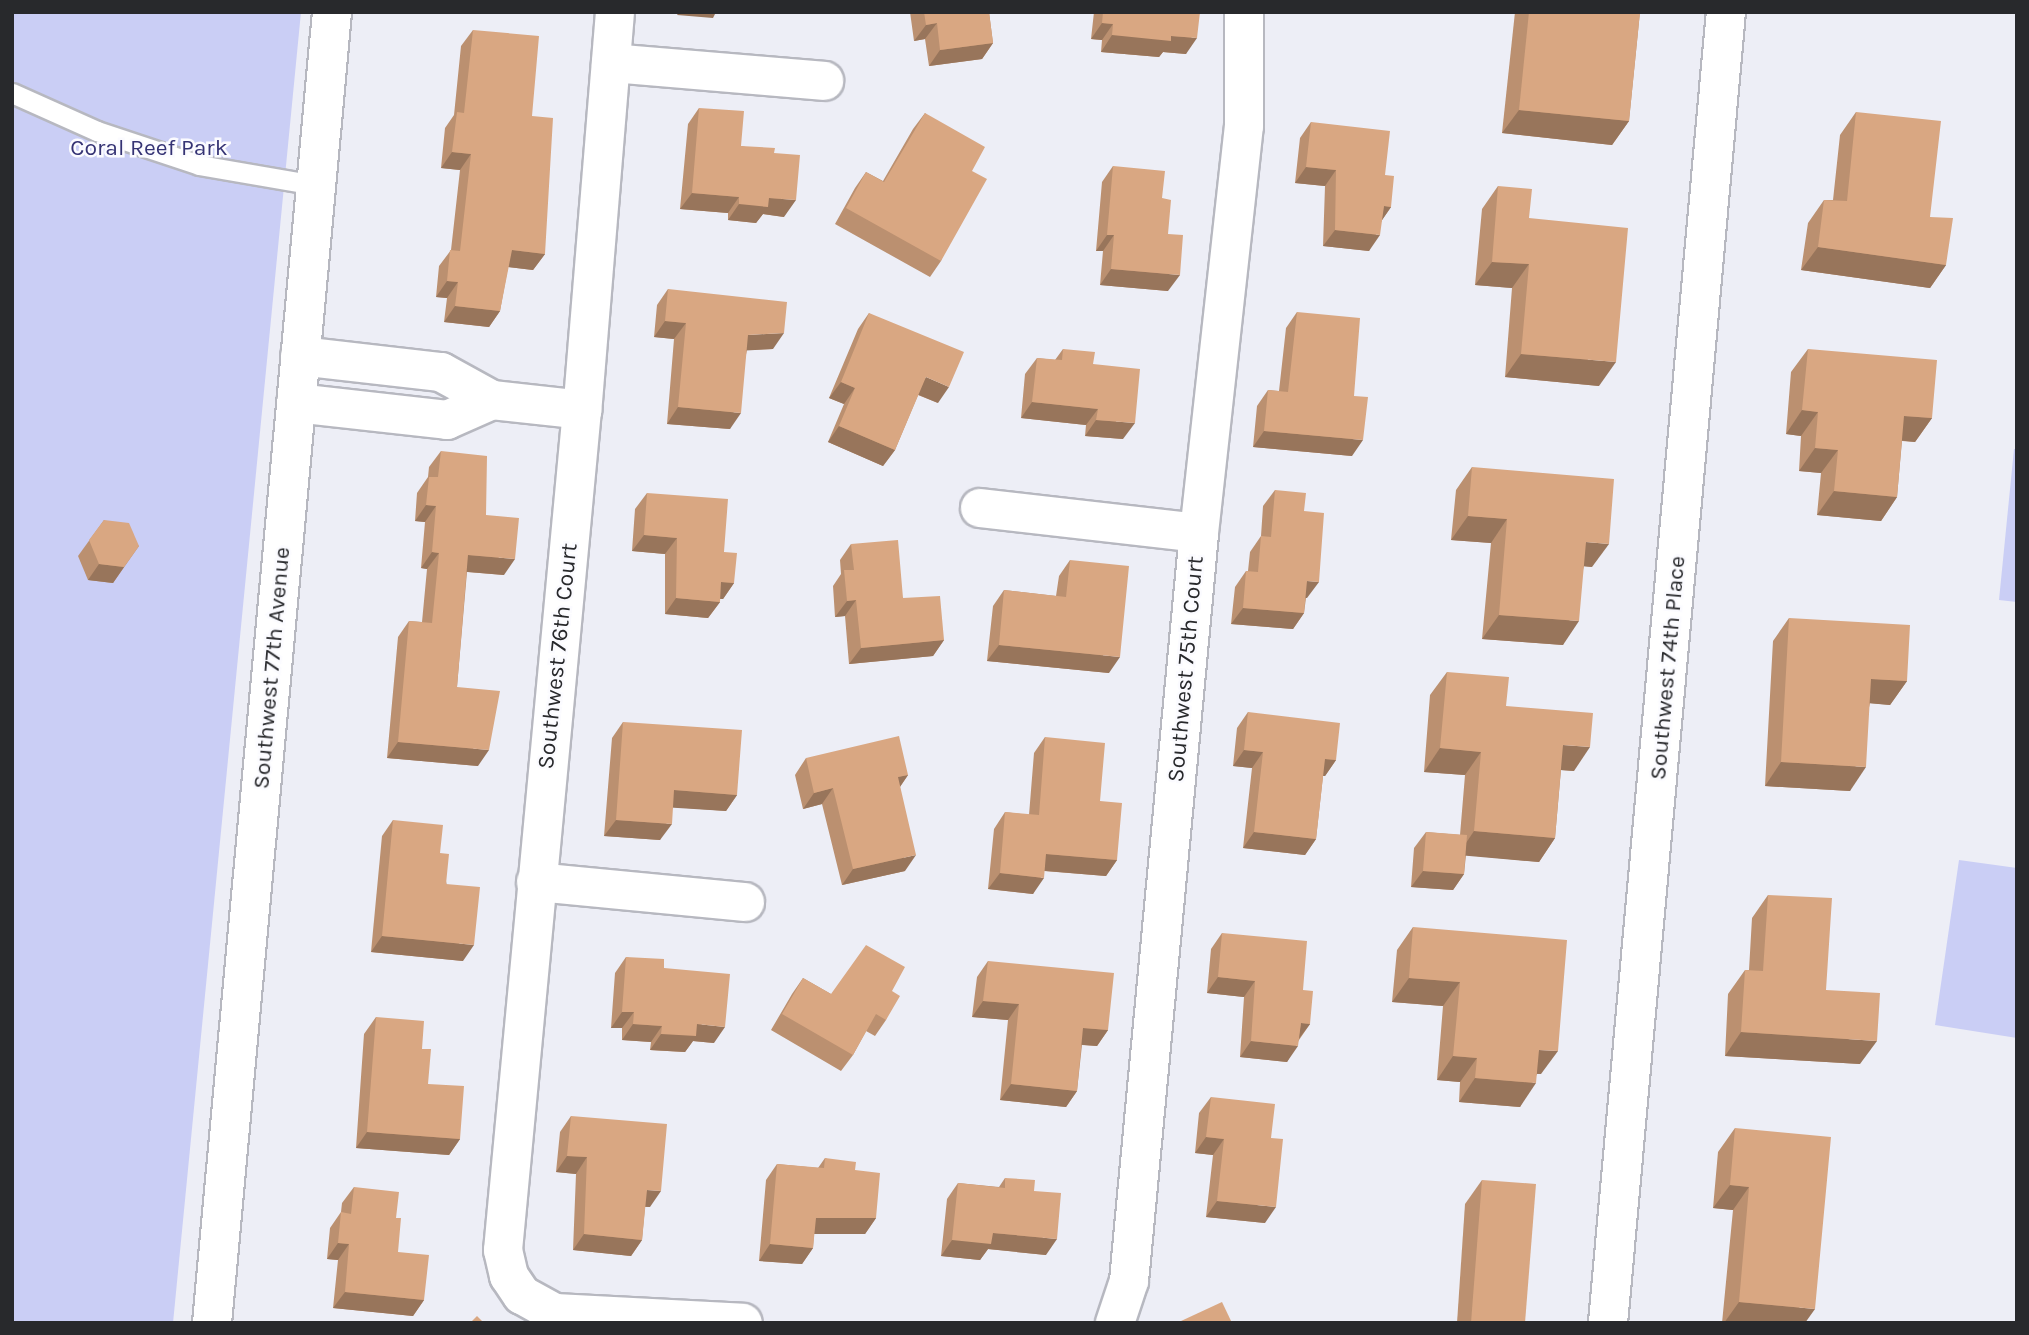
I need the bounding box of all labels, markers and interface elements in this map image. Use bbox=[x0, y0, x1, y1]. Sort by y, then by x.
park label: Coral Reef Park bbox=[70, 134, 228, 162]
street label: Southwest 76th Court bbox=[532, 542, 584, 770]
street label: Southwest 77th Avenue bbox=[248, 546, 296, 790]
street label: Southwest 75th Court bbox=[1162, 555, 1210, 783]
street label: Southwest 74th Place bbox=[1644, 555, 1692, 781]

